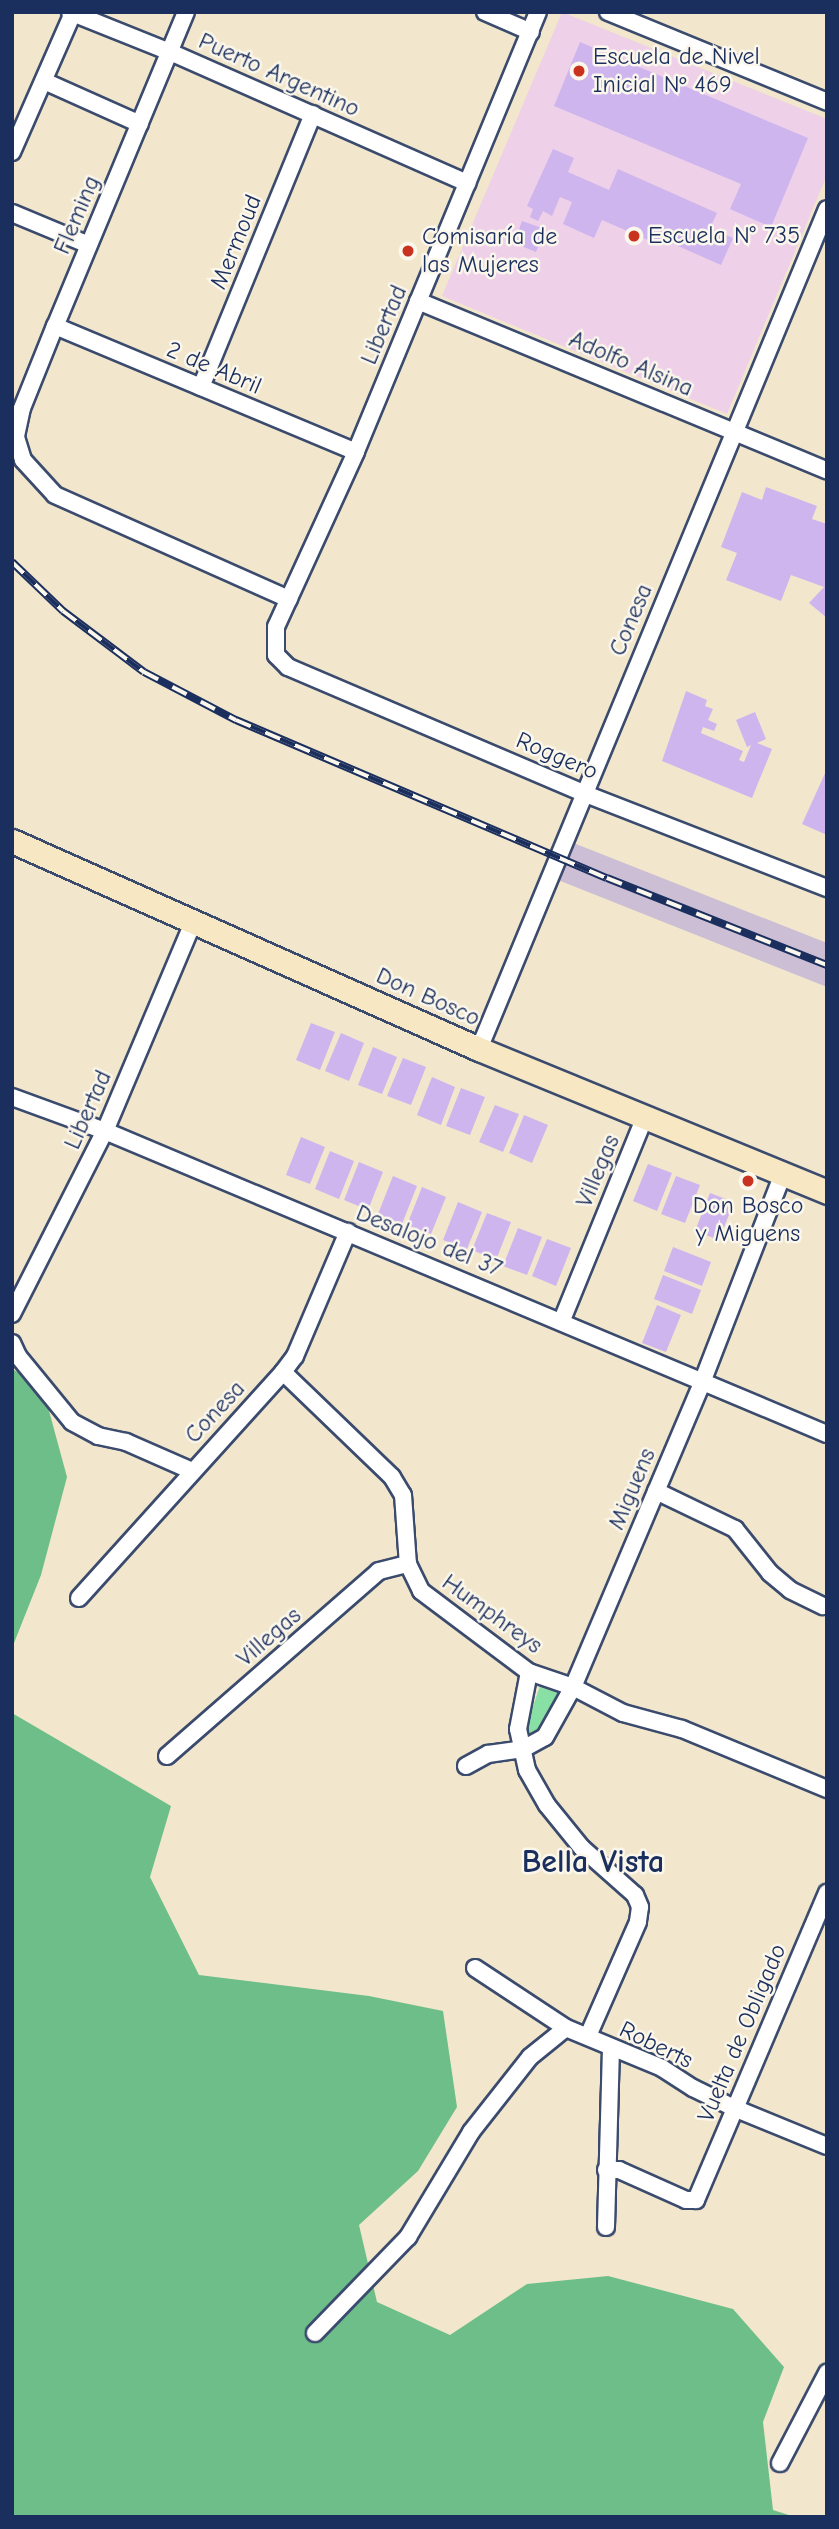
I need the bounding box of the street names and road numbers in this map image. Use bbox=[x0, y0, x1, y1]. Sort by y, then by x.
street label: Puerto Argentino bbox=[194, 27, 364, 123]
street label: Fleming bbox=[48, 171, 106, 259]
street label: Mermoud bbox=[204, 191, 268, 293]
street label: Libertad bbox=[355, 281, 413, 369]
street label: Adolfo Alsina bbox=[565, 325, 697, 403]
street label: 2 de Abril bbox=[162, 335, 266, 401]
street label: Conesa bbox=[603, 580, 659, 660]
street label: Roggero bbox=[512, 726, 602, 786]
street label: Don Bosco bbox=[372, 961, 484, 1033]
street label: Libertad bbox=[58, 1066, 118, 1154]
street label: Villegas bbox=[570, 1130, 626, 1212]
street label: Desalojo del 37 bbox=[352, 1199, 506, 1283]
street label: Conesa bbox=[179, 1375, 251, 1449]
street label: Miguens bbox=[602, 1444, 662, 1534]
street label: Humphreys bbox=[436, 1568, 548, 1660]
street label: Villegas bbox=[231, 1601, 307, 1673]
street label: Vuelta de Obligado bbox=[692, 1940, 792, 2126]
street label: Roberts bbox=[615, 2015, 697, 2075]

